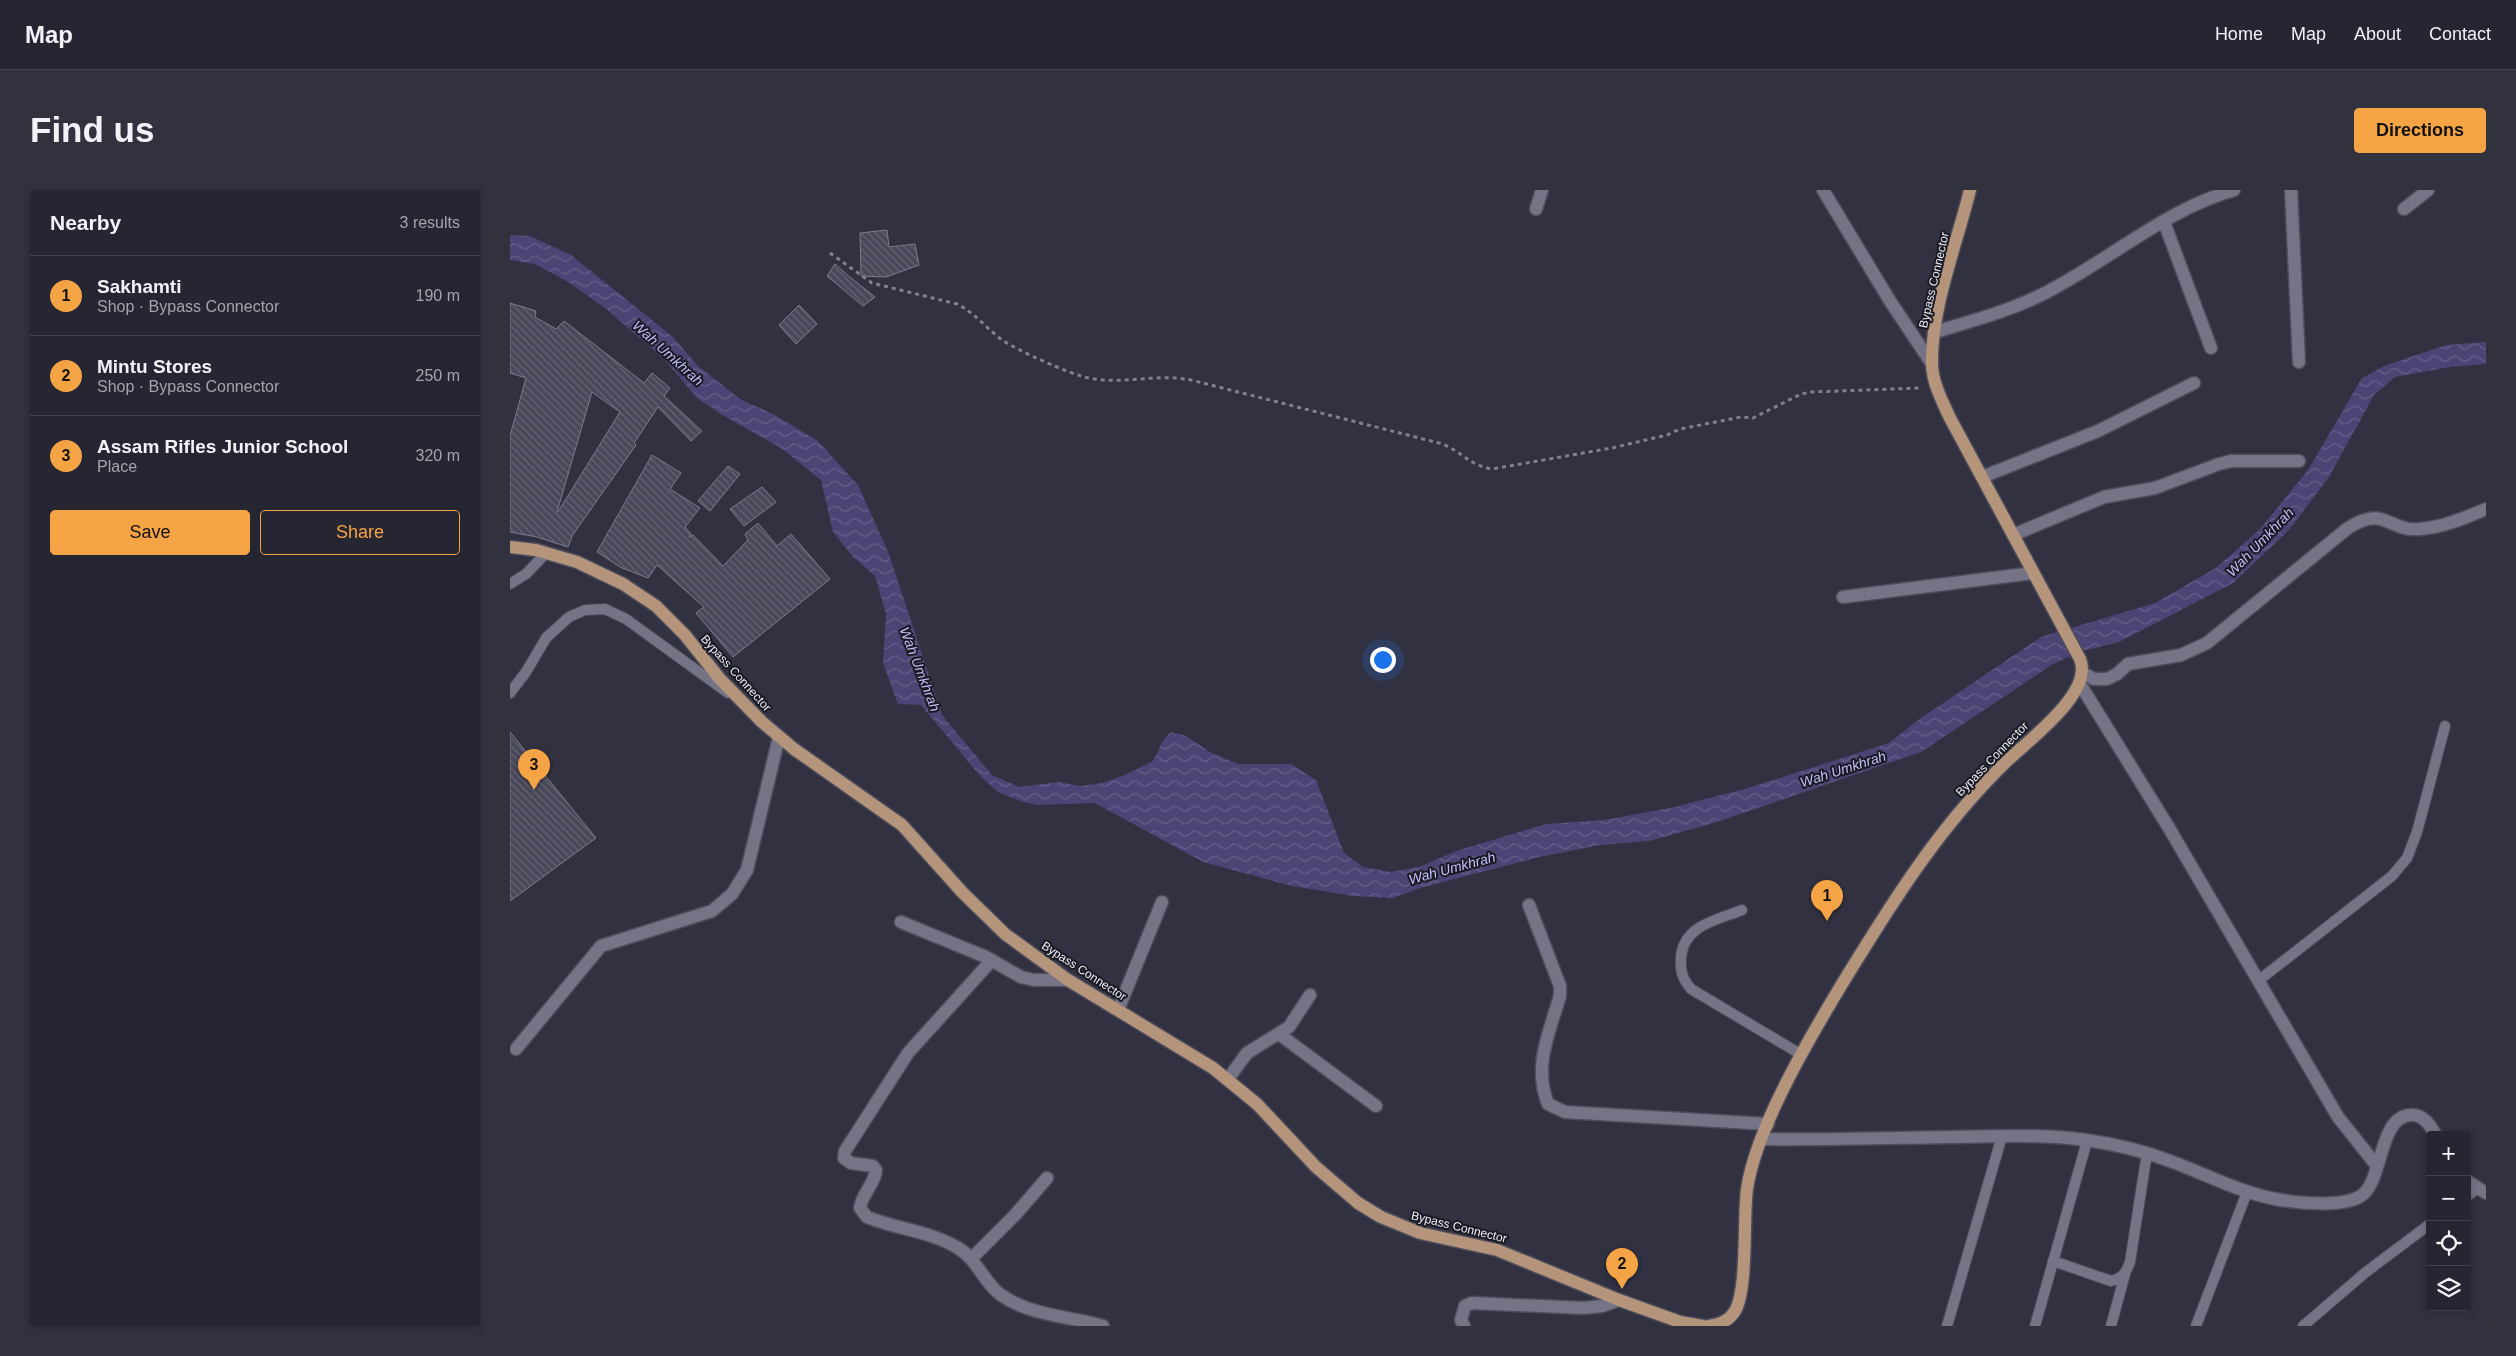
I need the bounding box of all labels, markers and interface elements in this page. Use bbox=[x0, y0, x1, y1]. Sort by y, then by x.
text: Map bbox=[25, 21, 73, 48]
text: Home bbox=[2215, 24, 2263, 44]
text: Map bbox=[2291, 24, 2326, 44]
text: About bbox=[2354, 24, 2401, 44]
text: Contact bbox=[2429, 24, 2491, 44]
button: Directions bbox=[2354, 108, 2486, 153]
text: Find us bbox=[30, 110, 154, 149]
text: Nearby bbox=[50, 211, 121, 234]
text: 3 results bbox=[400, 214, 460, 231]
street label: Bypass Connector bbox=[1916, 231, 1952, 329]
text: Sakhamti bbox=[97, 276, 181, 297]
text: 1 bbox=[62, 287, 70, 304]
text: 190 m bbox=[416, 287, 460, 304]
text: Shop · Bypass Connector bbox=[97, 298, 279, 315]
water label: Wah Umkhrah bbox=[629, 317, 707, 389]
text: Mintu Stores bbox=[97, 356, 212, 377]
text: 2 bbox=[62, 367, 70, 384]
text: 250 m bbox=[416, 367, 460, 384]
text: Shop · Bypass Connector bbox=[97, 378, 279, 395]
text: Assam Rifles Junior School bbox=[97, 436, 348, 457]
text: 3 bbox=[62, 447, 70, 464]
text: 320 m bbox=[416, 447, 460, 464]
text: Place bbox=[97, 458, 137, 475]
water label: Wah Umkhrah bbox=[2223, 504, 2297, 580]
button: Save bbox=[50, 510, 250, 555]
button: Share bbox=[260, 510, 460, 555]
water label: Wah Umkhrah bbox=[897, 624, 944, 714]
street label: Bypass Connector bbox=[698, 632, 774, 714]
your location bbox=[1370, 647, 1396, 673]
street label: Bypass Connector bbox=[1953, 719, 2031, 799]
water label: Wah Umkhrah bbox=[1798, 748, 1888, 790]
pin: 3 bbox=[518, 749, 550, 790]
water label: Wah Umkhrah bbox=[1407, 849, 1497, 887]
pin: 1 bbox=[1811, 880, 1843, 921]
street label: Bypass Connector bbox=[1039, 938, 1129, 1004]
map controls bbox=[2426, 1131, 2471, 1311]
button: + bbox=[2426, 1131, 2471, 1176]
button: − bbox=[2426, 1176, 2471, 1221]
street label: Bypass Connector bbox=[1410, 1208, 1508, 1246]
button: locate bbox=[2426, 1221, 2471, 1266]
pin: 2 bbox=[1606, 1248, 1638, 1289]
button: layers bbox=[2426, 1266, 2471, 1311]

